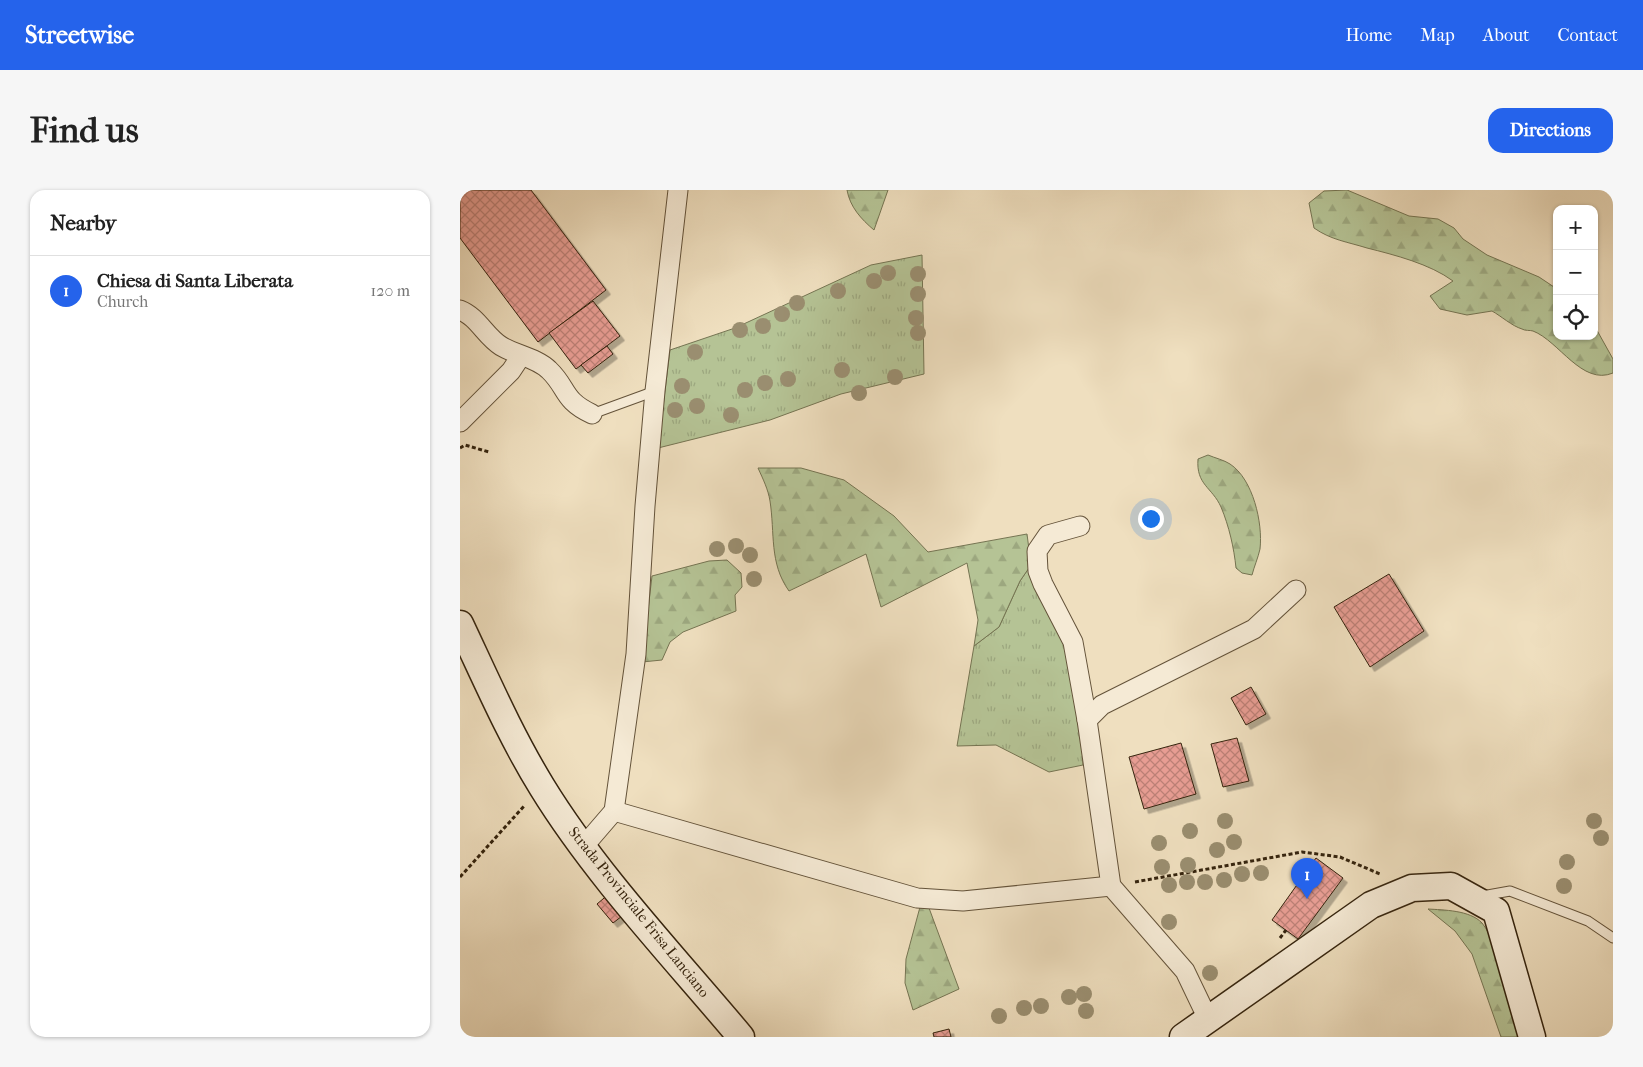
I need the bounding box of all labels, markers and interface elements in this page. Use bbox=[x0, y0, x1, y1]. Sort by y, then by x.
text: Streetwise bbox=[25, 21, 134, 49]
text: Home bbox=[1345, 25, 1392, 46]
text: Map bbox=[1420, 25, 1455, 46]
text: About bbox=[1483, 25, 1529, 46]
text: Contact bbox=[1557, 25, 1618, 46]
button: Directions bbox=[1488, 108, 1613, 153]
text: Find us bbox=[30, 110, 139, 151]
map controls bbox=[1553, 205, 1598, 340]
button: + bbox=[1553, 205, 1598, 250]
text: Nearby bbox=[50, 211, 116, 235]
button: − bbox=[1553, 250, 1598, 295]
text: Chiesa di Santa Liberata bbox=[97, 270, 293, 292]
text: 1 bbox=[63, 281, 69, 300]
text: 120 m bbox=[371, 281, 410, 300]
text: Church bbox=[97, 292, 148, 311]
button: locate bbox=[1553, 295, 1598, 340]
your location bbox=[1138, 506, 1164, 532]
street label: Strada Provinciale Frisa Lanciano bbox=[565, 823, 714, 1001]
pin: 1 bbox=[1291, 858, 1323, 899]

